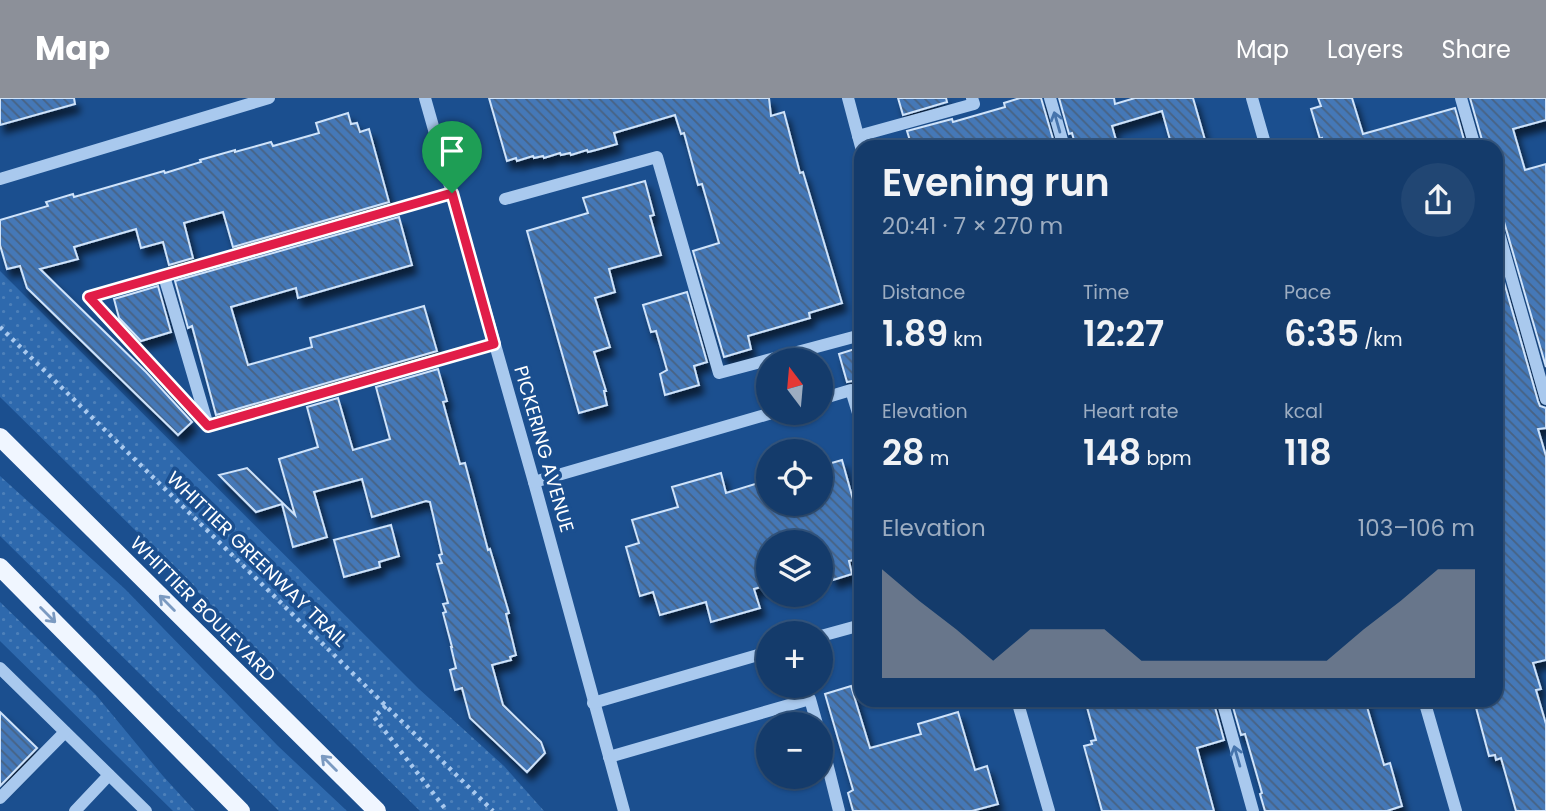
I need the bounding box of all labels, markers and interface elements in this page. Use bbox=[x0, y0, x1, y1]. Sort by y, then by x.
text: Map bbox=[35, 25, 110, 72]
text: Map bbox=[1236, 33, 1289, 66]
text: Layers bbox=[1327, 33, 1403, 66]
text: Share bbox=[1441, 33, 1511, 66]
one-way arrow bbox=[1050, 112, 1063, 134]
pin bbox=[422, 121, 482, 193]
icon: arrive bbox=[433, 132, 471, 170]
text: Evening run bbox=[882, 156, 1110, 209]
button: share bbox=[1401, 163, 1475, 237]
text: 20:41 · 7 × 270 m bbox=[882, 210, 1063, 242]
text: Distance bbox=[882, 279, 965, 306]
text: Time bbox=[1083, 279, 1129, 306]
text: Pace bbox=[1284, 279, 1331, 306]
text: 1.89 bbox=[882, 309, 948, 358]
text: 12:27 bbox=[1083, 309, 1164, 358]
text: 6:35 bbox=[1284, 309, 1359, 358]
text: km bbox=[948, 326, 983, 353]
text: /km bbox=[1359, 326, 1403, 353]
north arrow bbox=[756, 348, 833, 425]
map controls bbox=[756, 348, 833, 789]
street label: PICKERING AVENUE bbox=[507, 362, 581, 536]
text: Elevation bbox=[882, 398, 968, 425]
text: Heart rate bbox=[1083, 398, 1178, 425]
text: kcal bbox=[1284, 398, 1323, 425]
text: 28 bbox=[882, 428, 925, 477]
text: 148 bbox=[1083, 428, 1141, 477]
text: 118 bbox=[1284, 428, 1332, 477]
button: locate bbox=[756, 439, 833, 516]
text: m bbox=[925, 445, 949, 472]
text: bpm bbox=[1141, 445, 1192, 472]
street label: WHITTIER GREENWAY TRAIL bbox=[161, 465, 353, 653]
text: Elevation bbox=[882, 512, 986, 544]
text: 103–106 m bbox=[1358, 512, 1475, 544]
street label: WHITTIER BOULEVARD bbox=[124, 530, 282, 688]
button: layers bbox=[756, 530, 833, 607]
one-way arrow bbox=[159, 594, 176, 611]
one-way arrow bbox=[39, 606, 56, 623]
button: + bbox=[756, 621, 833, 698]
button: − bbox=[756, 712, 833, 789]
one-way arrow bbox=[1230, 745, 1243, 767]
one-way arrow bbox=[320, 755, 337, 772]

